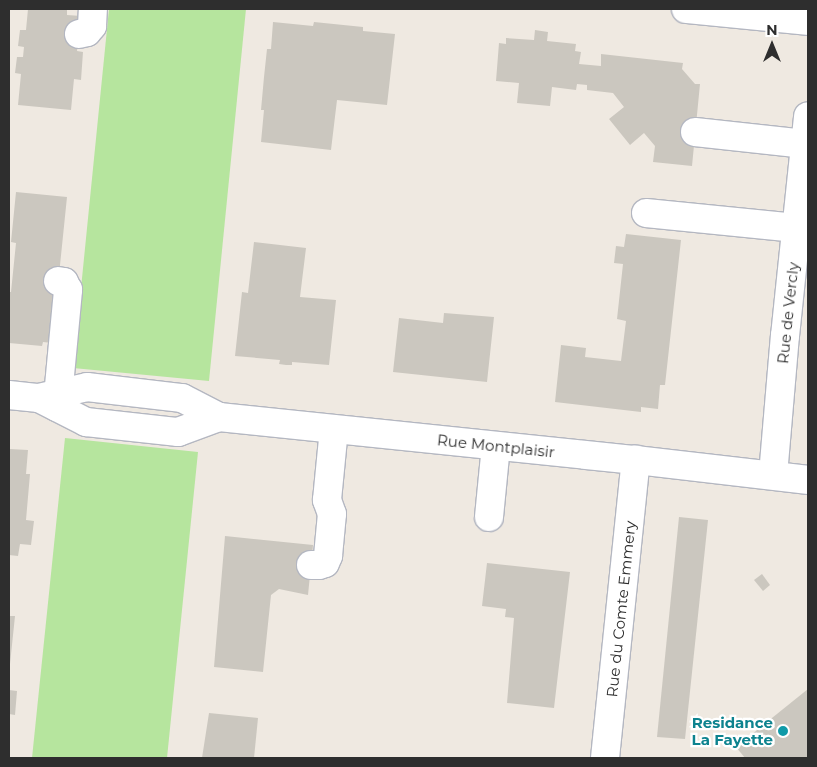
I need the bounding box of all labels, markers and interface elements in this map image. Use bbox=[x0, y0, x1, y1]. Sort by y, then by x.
north arrow bbox=[747, 20, 797, 70]
text: N bbox=[766, 21, 778, 39]
street label: Rue de Vercly bbox=[774, 261, 802, 365]
street label: Rue Montplaisir bbox=[436, 431, 556, 461]
street label: Rue du Comte Emmery bbox=[603, 520, 639, 698]
place label: Residance La Fayette bbox=[692, 713, 773, 748]
marker: Residance La Fayette bbox=[777, 725, 789, 737]

